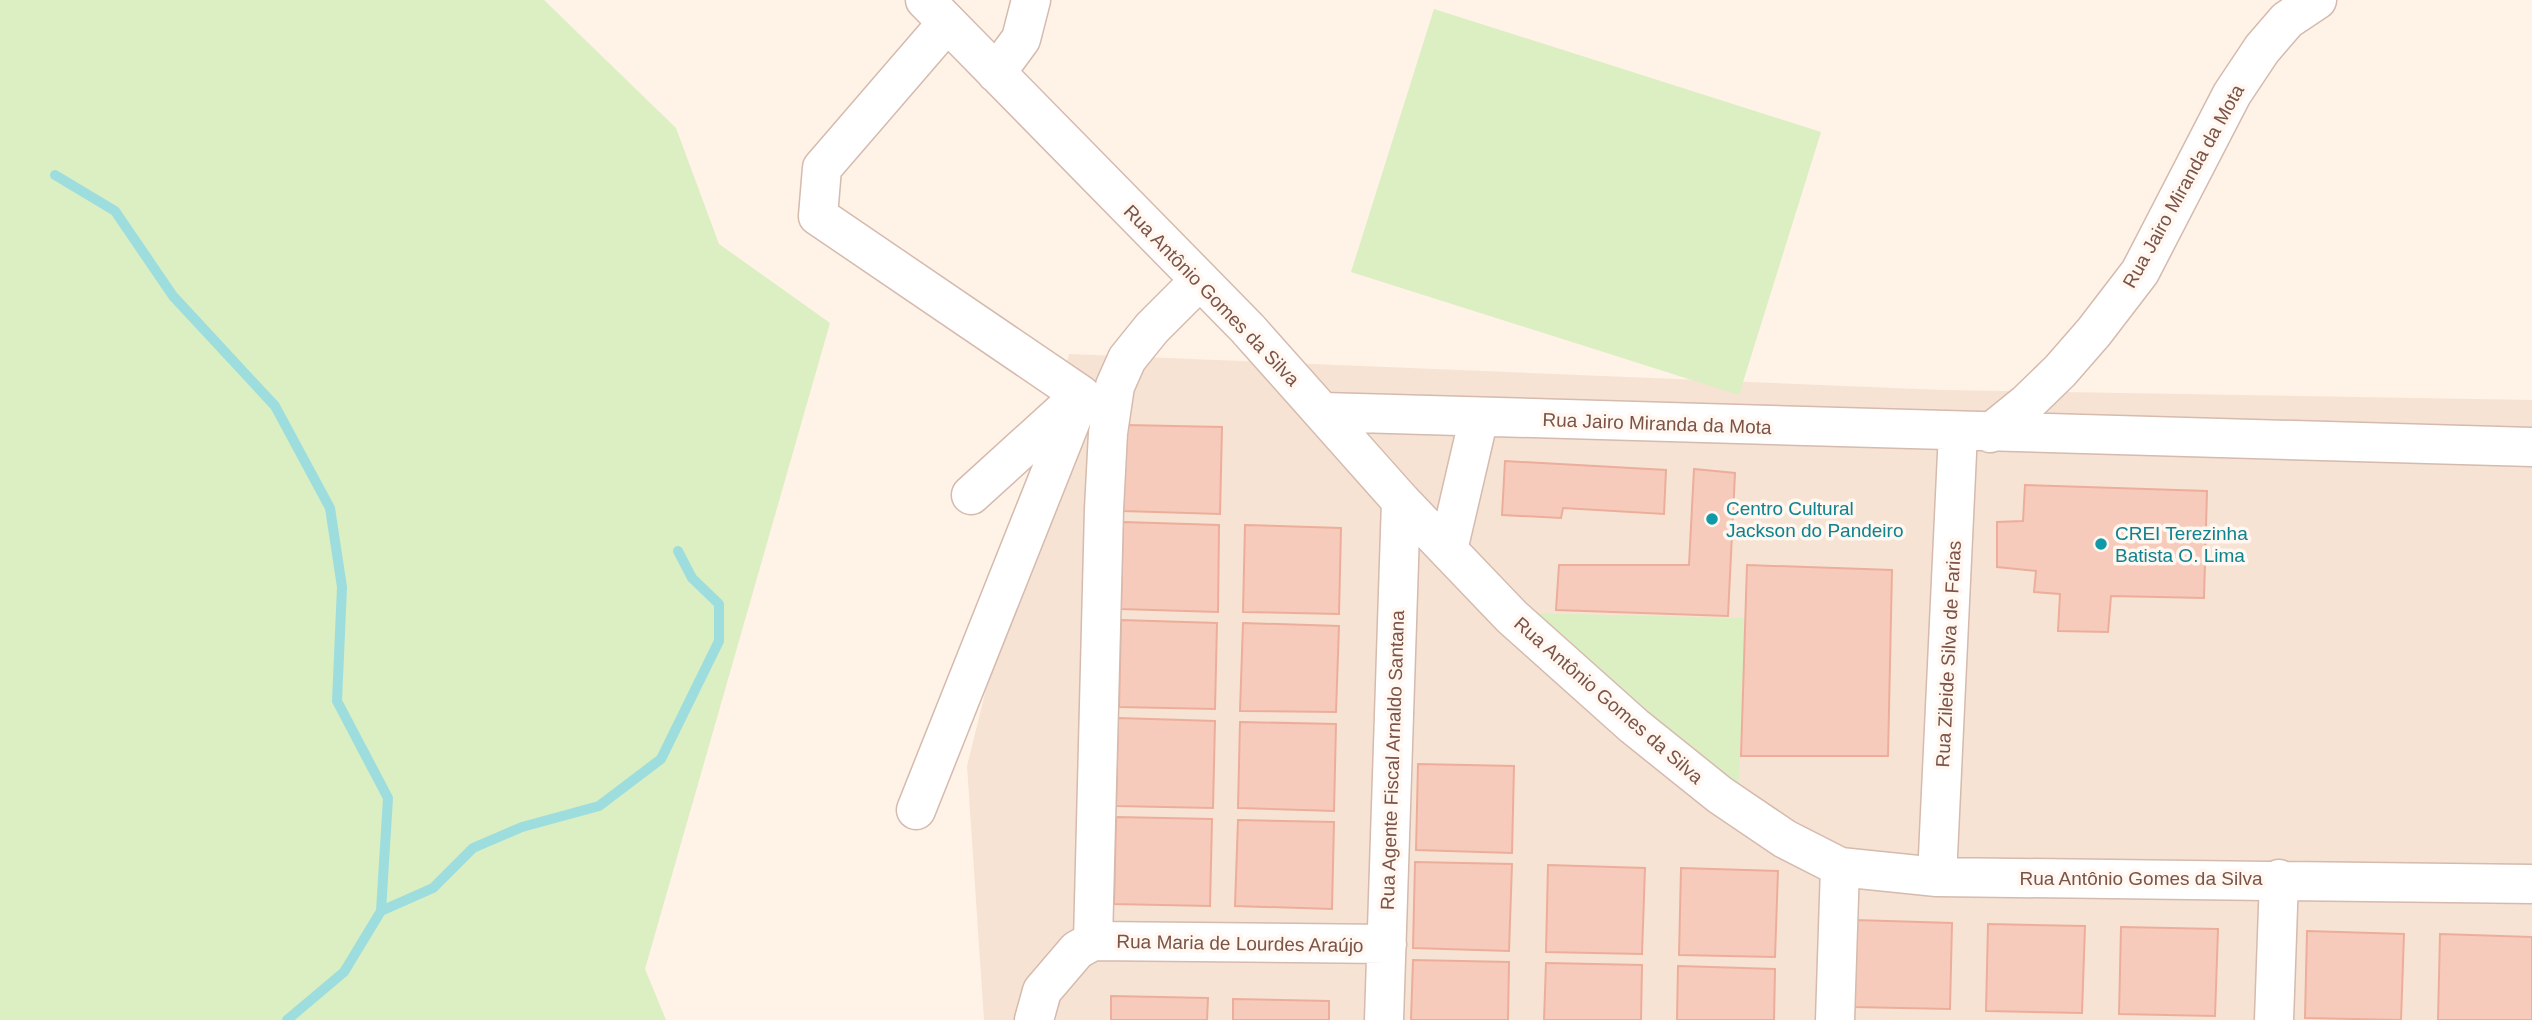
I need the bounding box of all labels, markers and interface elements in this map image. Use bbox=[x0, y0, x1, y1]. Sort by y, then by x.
street label: Rua Jairo Miranda da Mota bbox=[2119, 81, 2248, 292]
street label: Rua Antônio Gomes da Silva bbox=[1120, 201, 1304, 390]
street label: Rua Jairo Miranda da Mota bbox=[1542, 409, 1772, 438]
place label: Centro Cultural Jackson do Pandeiro bbox=[1726, 498, 1903, 541]
marker: Centro Cultural Jackson do Pandeiro bbox=[1704, 511, 1720, 527]
place label: CREI Terezinha Batista O. Lima bbox=[2115, 523, 2248, 566]
marker: CREI Terezinha Batista O. Lima bbox=[2093, 536, 2109, 552]
street label: Rua Zileide Silva de Farias bbox=[1932, 540, 1965, 768]
street label: Rua Agente Fiscal Arnaldo Santana bbox=[1377, 609, 1408, 910]
street label: Rua Antônio Gomes da Silva bbox=[1510, 613, 1708, 788]
street label: Rua Antônio Gomes da Silva bbox=[2020, 868, 2263, 889]
street label: Rua Maria de Lourdes Araújo bbox=[1116, 931, 1364, 956]

